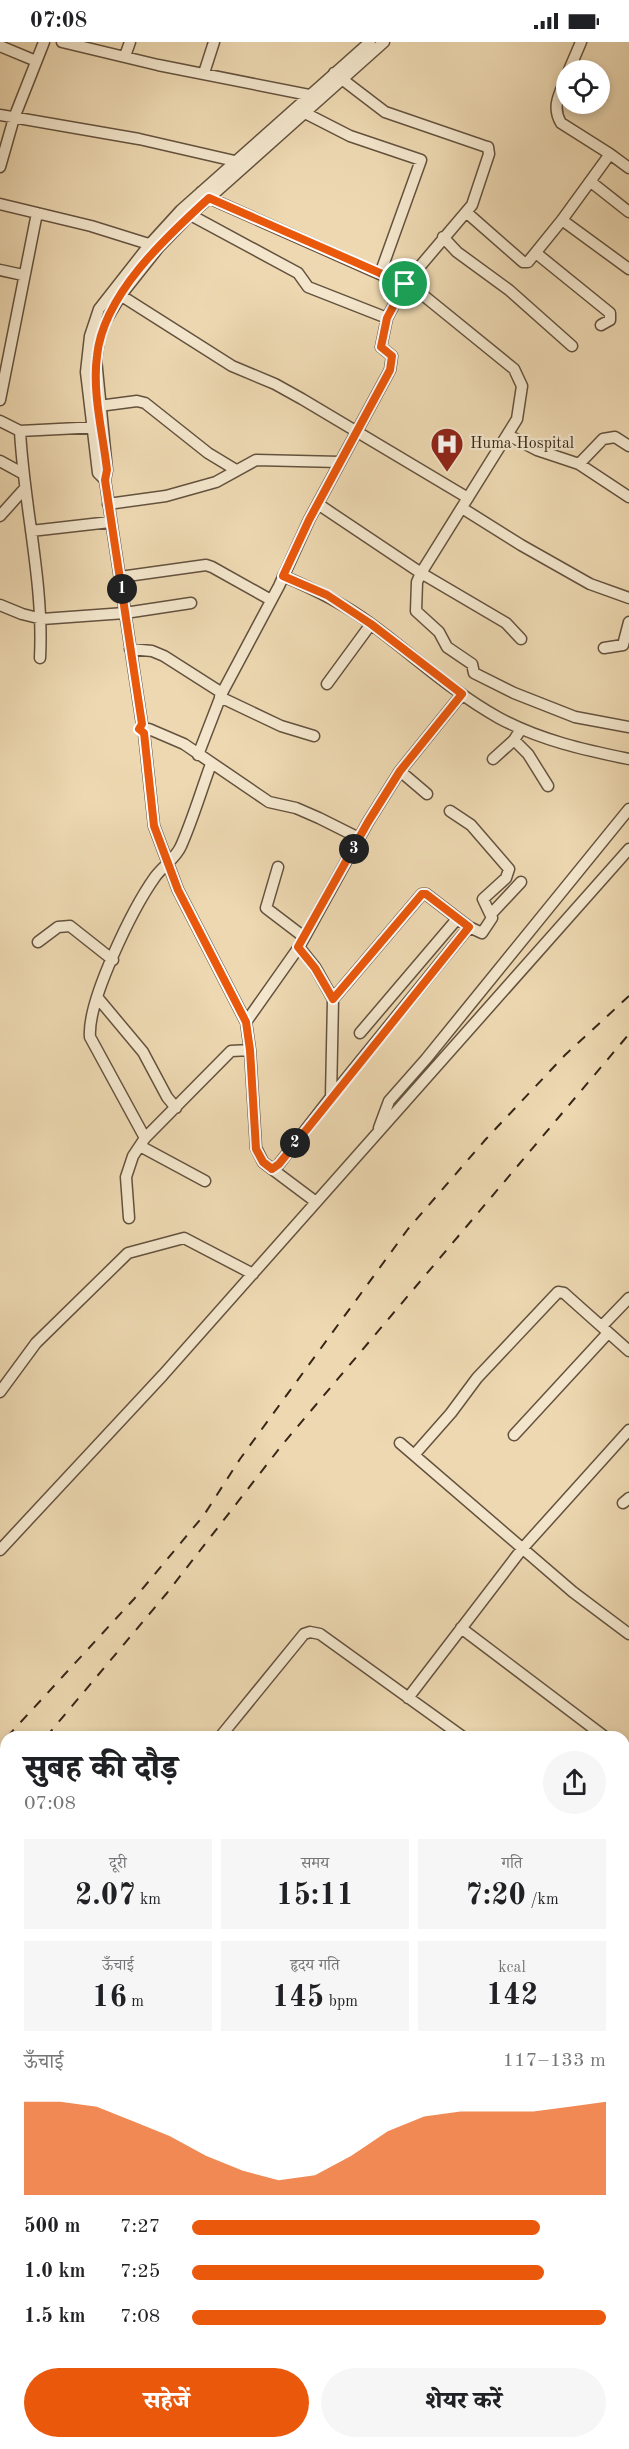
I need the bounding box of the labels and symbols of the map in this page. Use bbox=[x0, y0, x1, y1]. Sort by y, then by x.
pin bbox=[379, 258, 430, 309]
hospital icon: Huma Hospital bbox=[429, 426, 465, 473]
place label: Huma Hospital bbox=[470, 436, 574, 452]
pin: 1 bbox=[107, 574, 137, 604]
pin: 3 bbox=[339, 834, 369, 864]
pin: 2 bbox=[280, 1128, 310, 1158]

